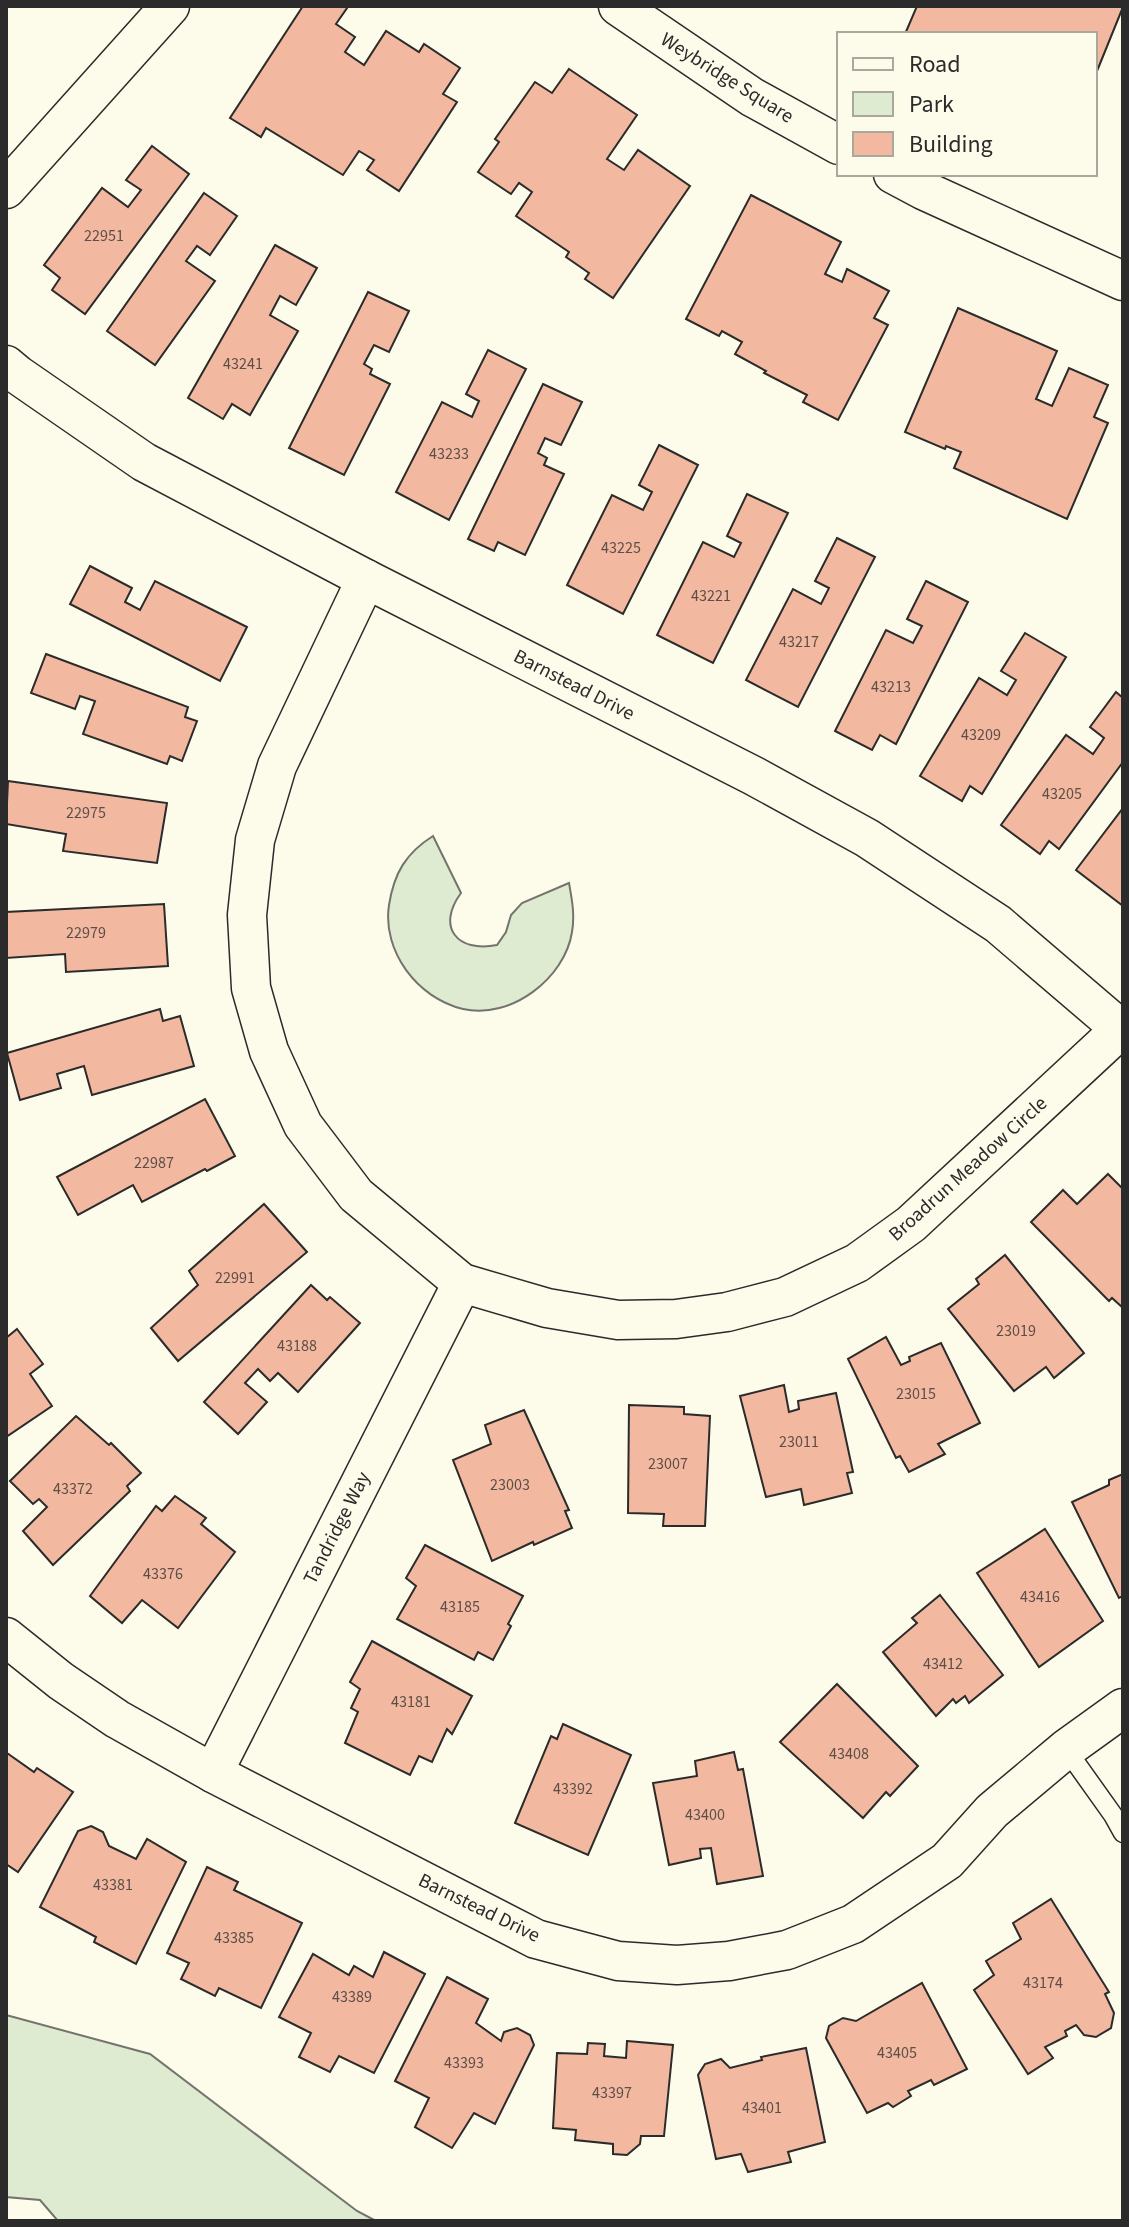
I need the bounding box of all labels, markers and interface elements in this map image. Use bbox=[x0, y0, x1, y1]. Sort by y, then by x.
street label: Weybridge Square bbox=[655, 26, 799, 130]
legend bbox=[837, 32, 1097, 176]
text: Road bbox=[909, 47, 961, 82]
text: Park bbox=[909, 87, 954, 122]
text: Building bbox=[909, 127, 993, 162]
house number: 22951 bbox=[84, 225, 124, 247]
house number: 43241 bbox=[223, 353, 263, 375]
house number: 43233 bbox=[429, 443, 469, 465]
house number: 43225 bbox=[601, 537, 641, 559]
house number: 43221 bbox=[691, 585, 731, 607]
house number: 43217 bbox=[779, 631, 819, 653]
street label: Barnstead Drive bbox=[509, 642, 639, 728]
house number: 43213 bbox=[871, 676, 911, 698]
house number: 43209 bbox=[961, 724, 1001, 746]
house number: 43205 bbox=[1042, 783, 1082, 805]
house number: 22975 bbox=[66, 802, 106, 824]
house number: 22979 bbox=[66, 922, 106, 944]
street label: Broadrun Meadow Circle bbox=[883, 1090, 1053, 1248]
house number: 22987 bbox=[134, 1152, 174, 1174]
house number: 22991 bbox=[215, 1267, 255, 1289]
house number: 23019 bbox=[996, 1320, 1036, 1342]
house number: 43188 bbox=[277, 1335, 317, 1357]
house number: 23015 bbox=[896, 1383, 936, 1405]
house number: 23011 bbox=[779, 1431, 819, 1453]
house number: 23007 bbox=[648, 1453, 688, 1475]
street label: Tandridge Way bbox=[297, 1466, 378, 1589]
house number: 23003 bbox=[490, 1474, 530, 1496]
house number: 43372 bbox=[53, 1478, 93, 1500]
house number: 43376 bbox=[143, 1563, 183, 1585]
house number: 43416 bbox=[1020, 1586, 1060, 1608]
house number: 43185 bbox=[440, 1596, 480, 1618]
house number: 43412 bbox=[923, 1653, 963, 1675]
house number: 43181 bbox=[391, 1691, 431, 1713]
house number: 43408 bbox=[829, 1743, 869, 1765]
house number: 43392 bbox=[553, 1778, 593, 1800]
house number: 43400 bbox=[685, 1804, 725, 1826]
street label: Barnstead Drive bbox=[413, 1866, 545, 1950]
house number: 43381 bbox=[93, 1874, 133, 1896]
house number: 43385 bbox=[214, 1927, 254, 1949]
house number: 43174 bbox=[1023, 1972, 1063, 1994]
house number: 43389 bbox=[332, 1986, 372, 2008]
house number: 43405 bbox=[877, 2042, 917, 2064]
house number: 43393 bbox=[444, 2052, 484, 2074]
house number: 43397 bbox=[592, 2082, 632, 2104]
house number: 43401 bbox=[742, 2097, 782, 2119]

